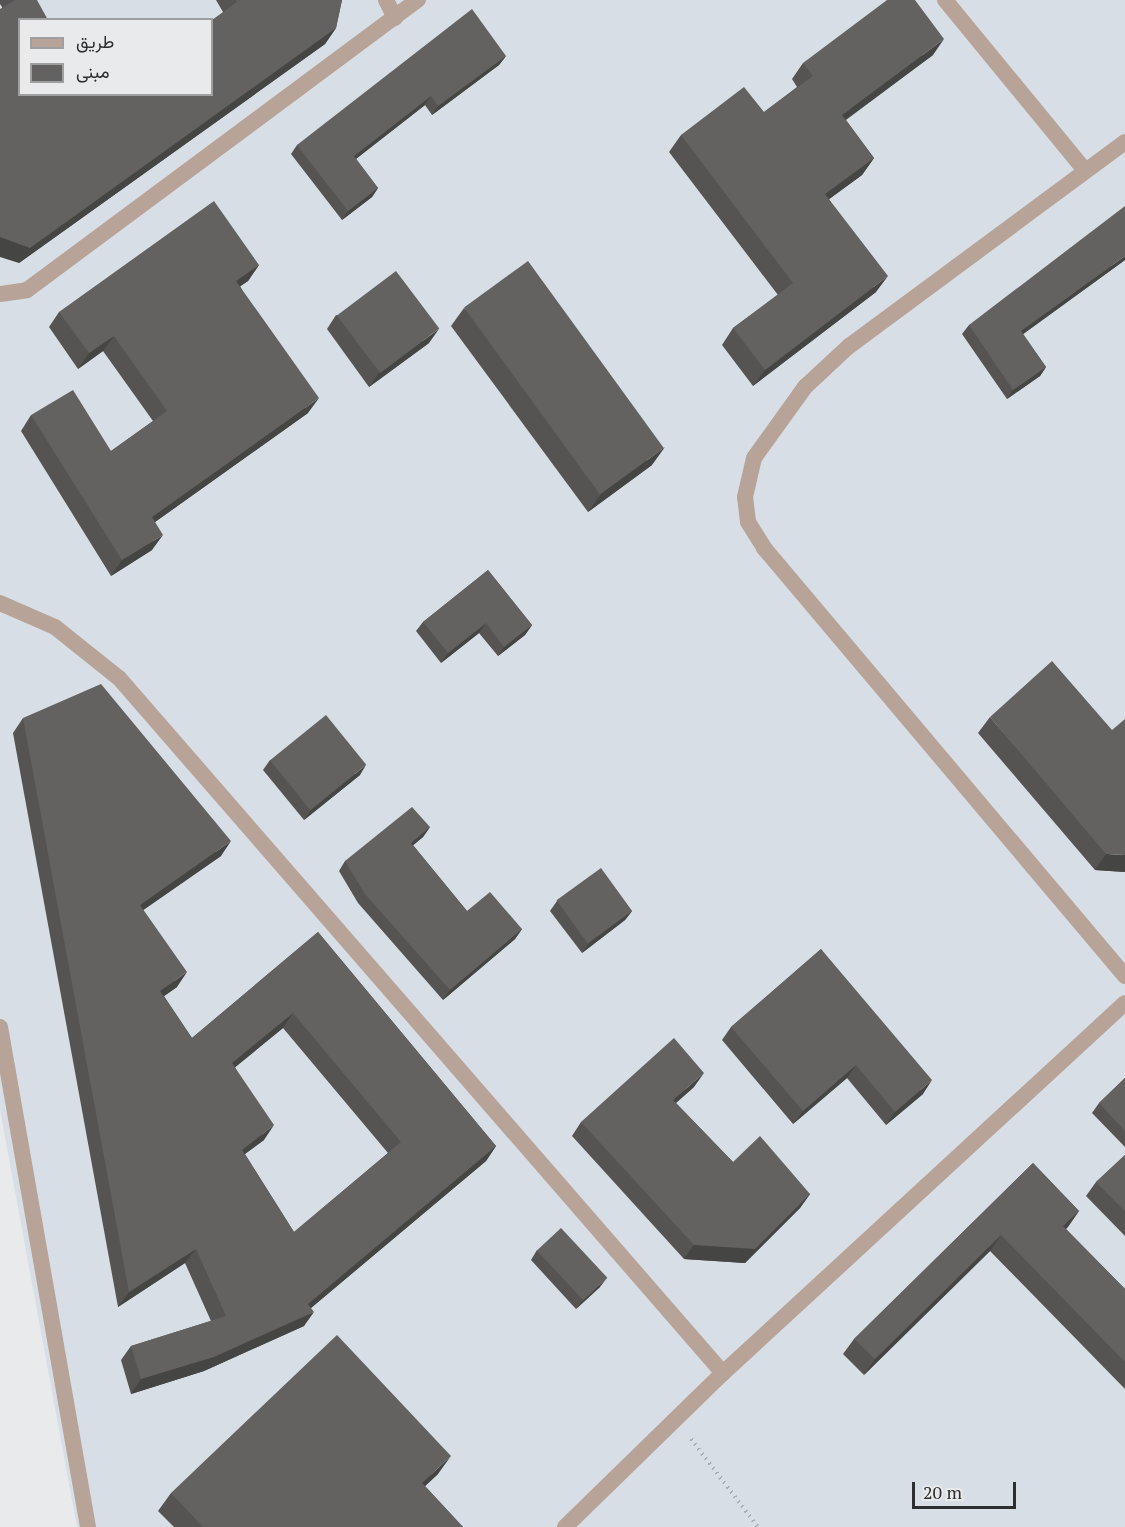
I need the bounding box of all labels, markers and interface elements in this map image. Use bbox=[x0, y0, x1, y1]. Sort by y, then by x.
legend bbox=[18, 18, 213, 96]
text: طريق bbox=[76, 29, 114, 53]
text: مبنى bbox=[76, 59, 110, 83]
scale bar bbox=[915, 1470, 1018, 1508]
text: 20 m bbox=[923, 1480, 962, 1504]

